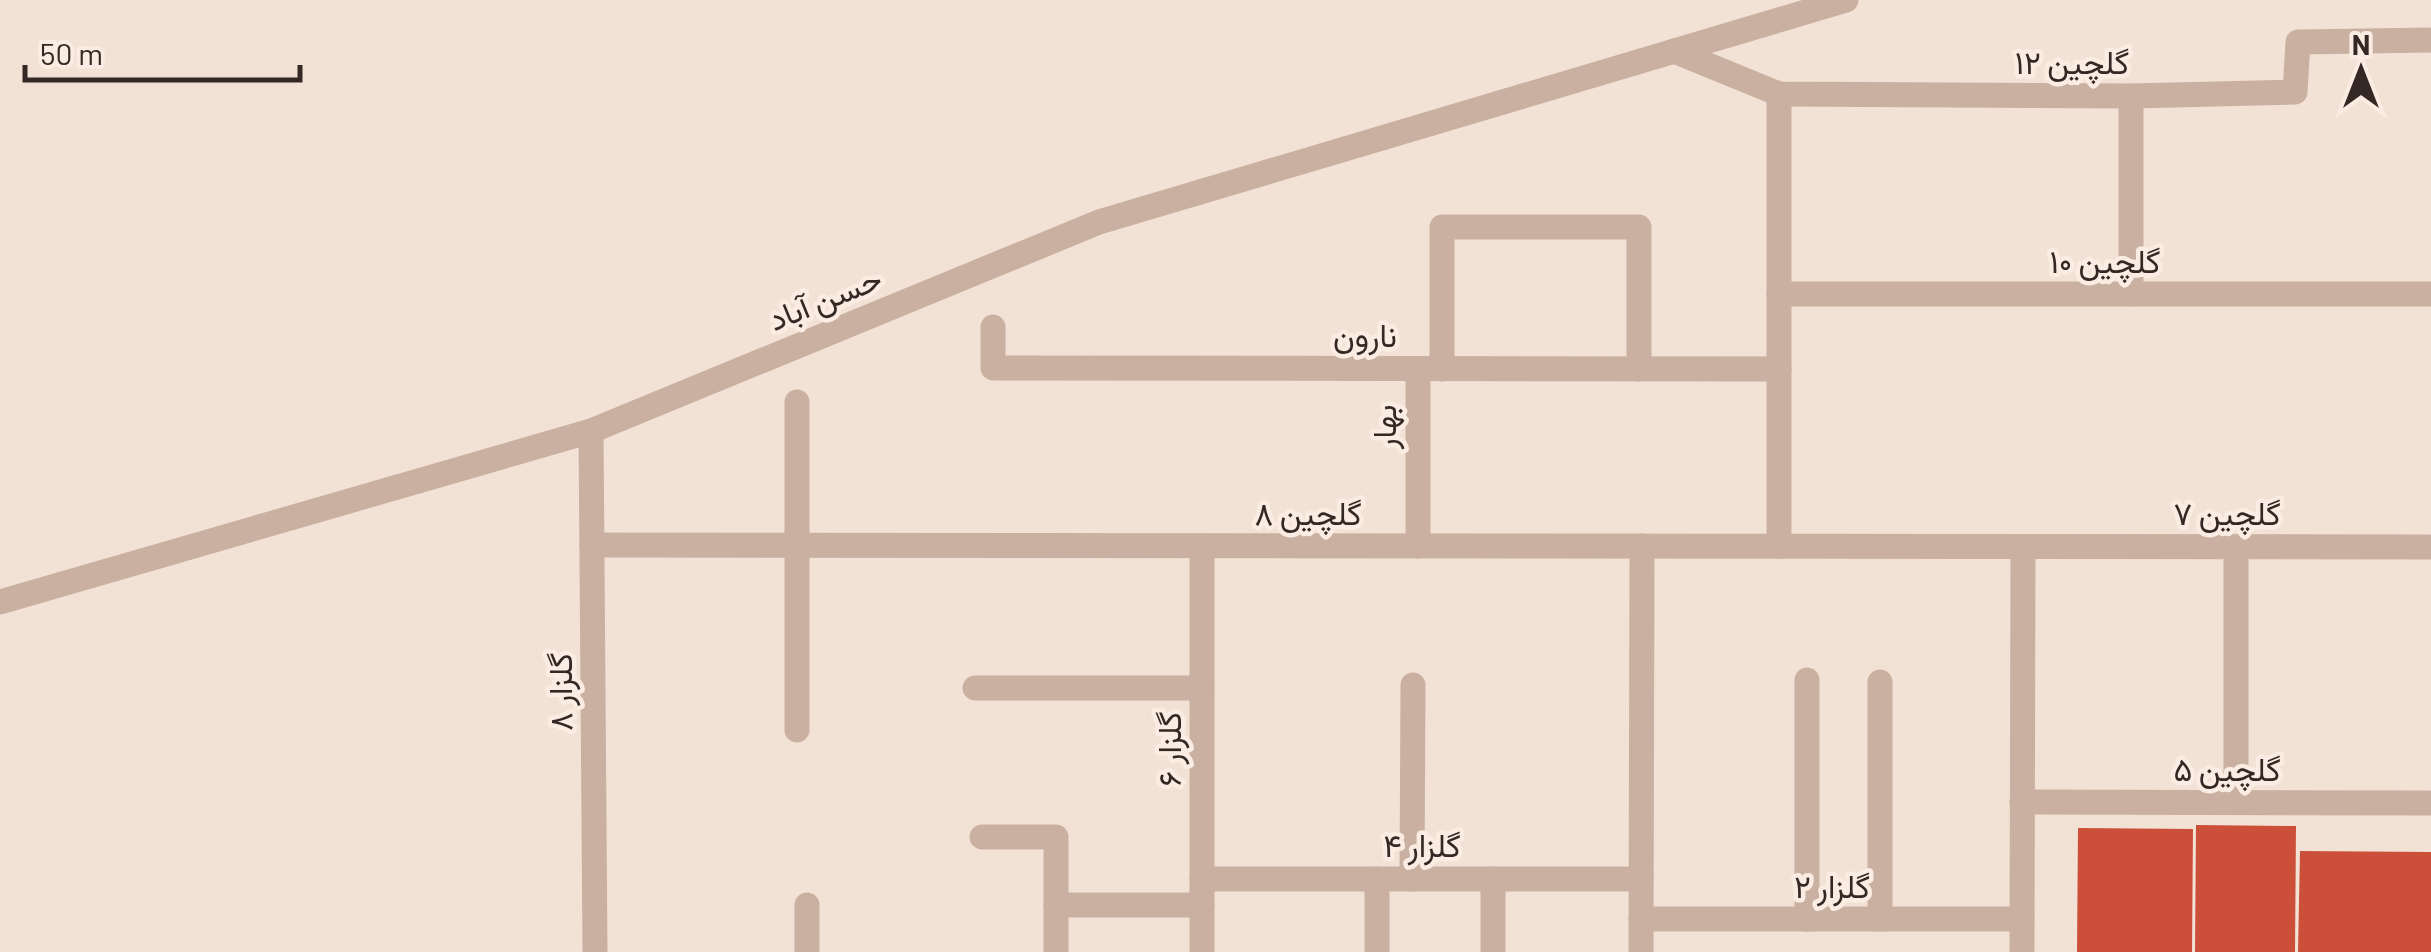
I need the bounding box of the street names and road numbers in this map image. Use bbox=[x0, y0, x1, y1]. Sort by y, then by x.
street label: گلچین ۱۲ bbox=[2015, 42, 2129, 85]
street label: گلچین ۱۰ bbox=[2049, 241, 2161, 284]
street label: حسن آباد bbox=[762, 257, 887, 339]
street label: نارون bbox=[1333, 315, 1397, 356]
street label: بهار bbox=[1364, 405, 1405, 450]
street label: گلچین ۸ bbox=[1254, 493, 1362, 536]
street label: گلچین ۷ bbox=[2173, 493, 2281, 536]
street label: گلزار ۸ bbox=[540, 653, 581, 731]
street label: گلزار ۶ bbox=[1149, 712, 1190, 786]
street label: گلچین ۵ bbox=[2173, 749, 2281, 792]
street label: گلزار ۴ bbox=[1383, 825, 1461, 866]
street label: گلزار ۲ bbox=[1794, 866, 1870, 907]

